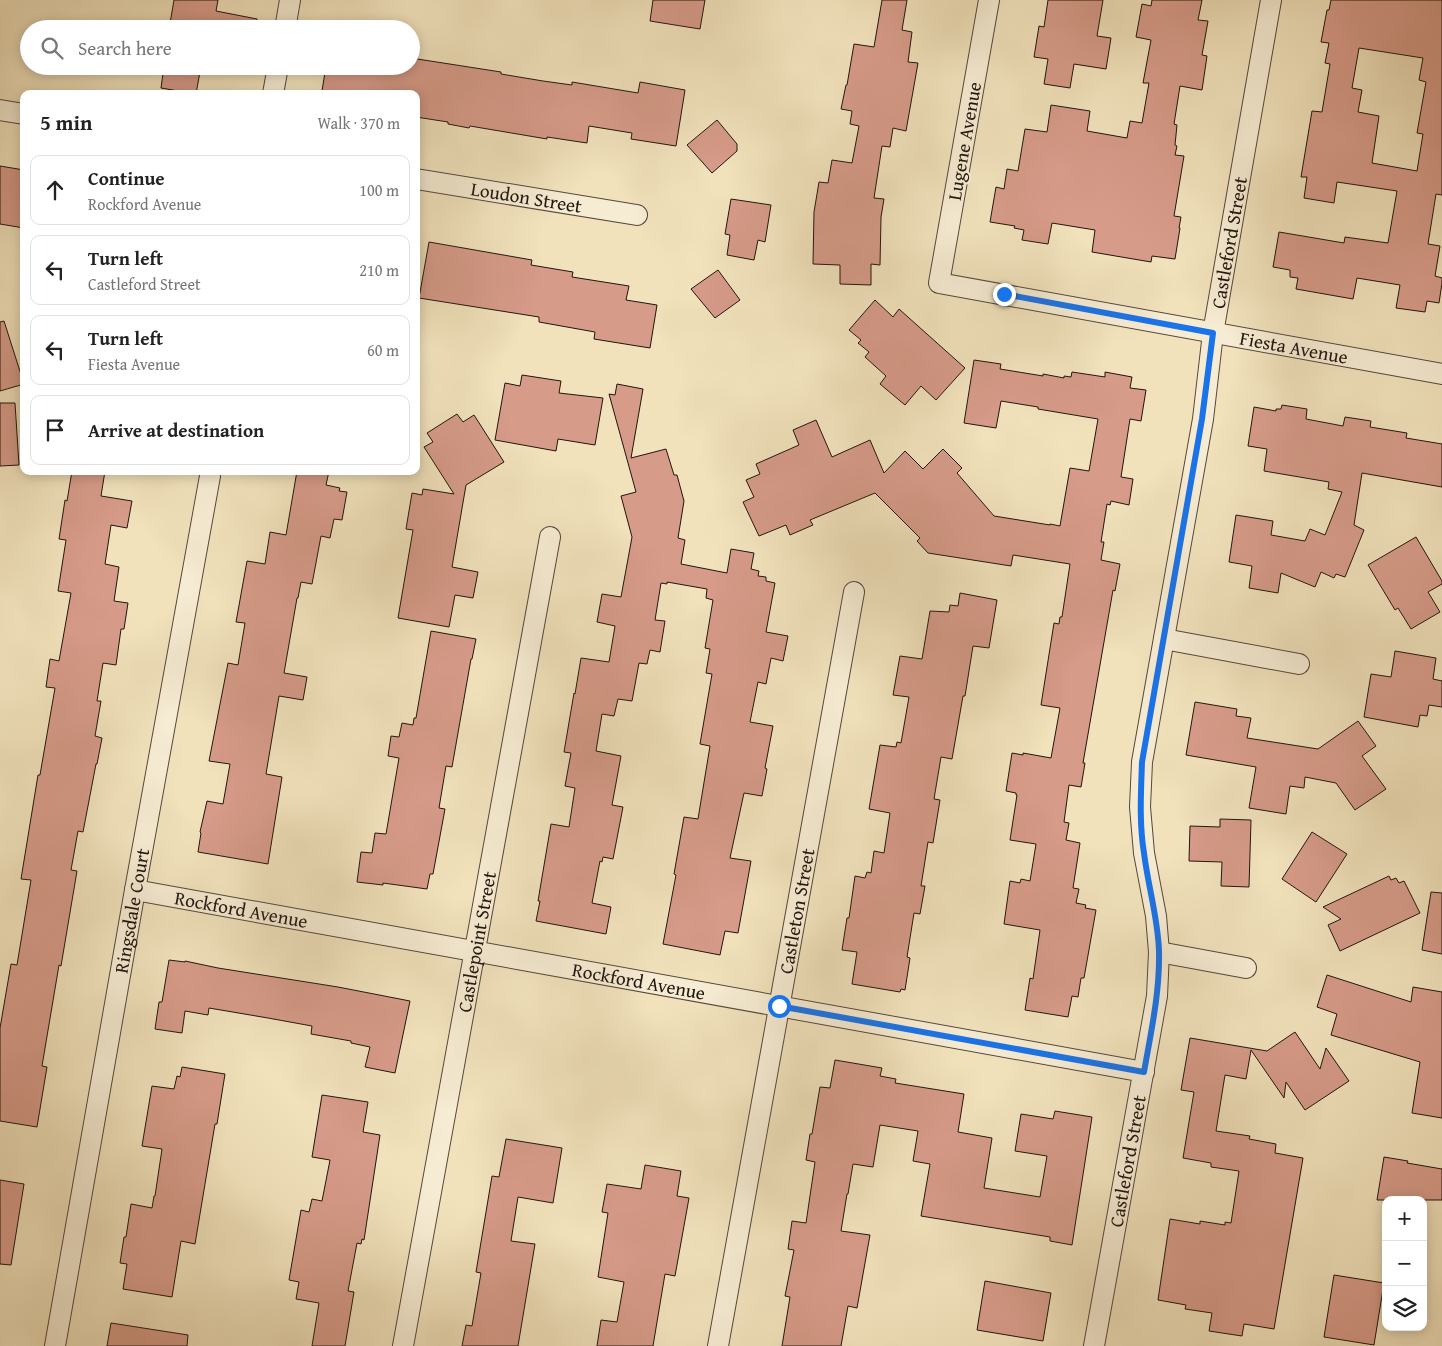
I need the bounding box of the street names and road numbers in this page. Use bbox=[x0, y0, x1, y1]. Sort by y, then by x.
street label: Lugene Avenue bbox=[940, 79, 988, 203]
street label: Loudon Street bbox=[469, 174, 584, 220]
street label: Castleford Street bbox=[1204, 174, 1254, 311]
street label: Fiesta Avenue bbox=[1238, 324, 1350, 371]
street label: Ringsdale Court bbox=[107, 846, 156, 975]
street label: Castleton Street bbox=[771, 846, 822, 976]
street label: Castlepoint Street bbox=[450, 869, 503, 1014]
street label: Rockford Avenue bbox=[173, 883, 310, 935]
street label: Rockford Avenue bbox=[570, 955, 708, 1007]
street label: Castleford Street bbox=[1102, 1092, 1153, 1229]

